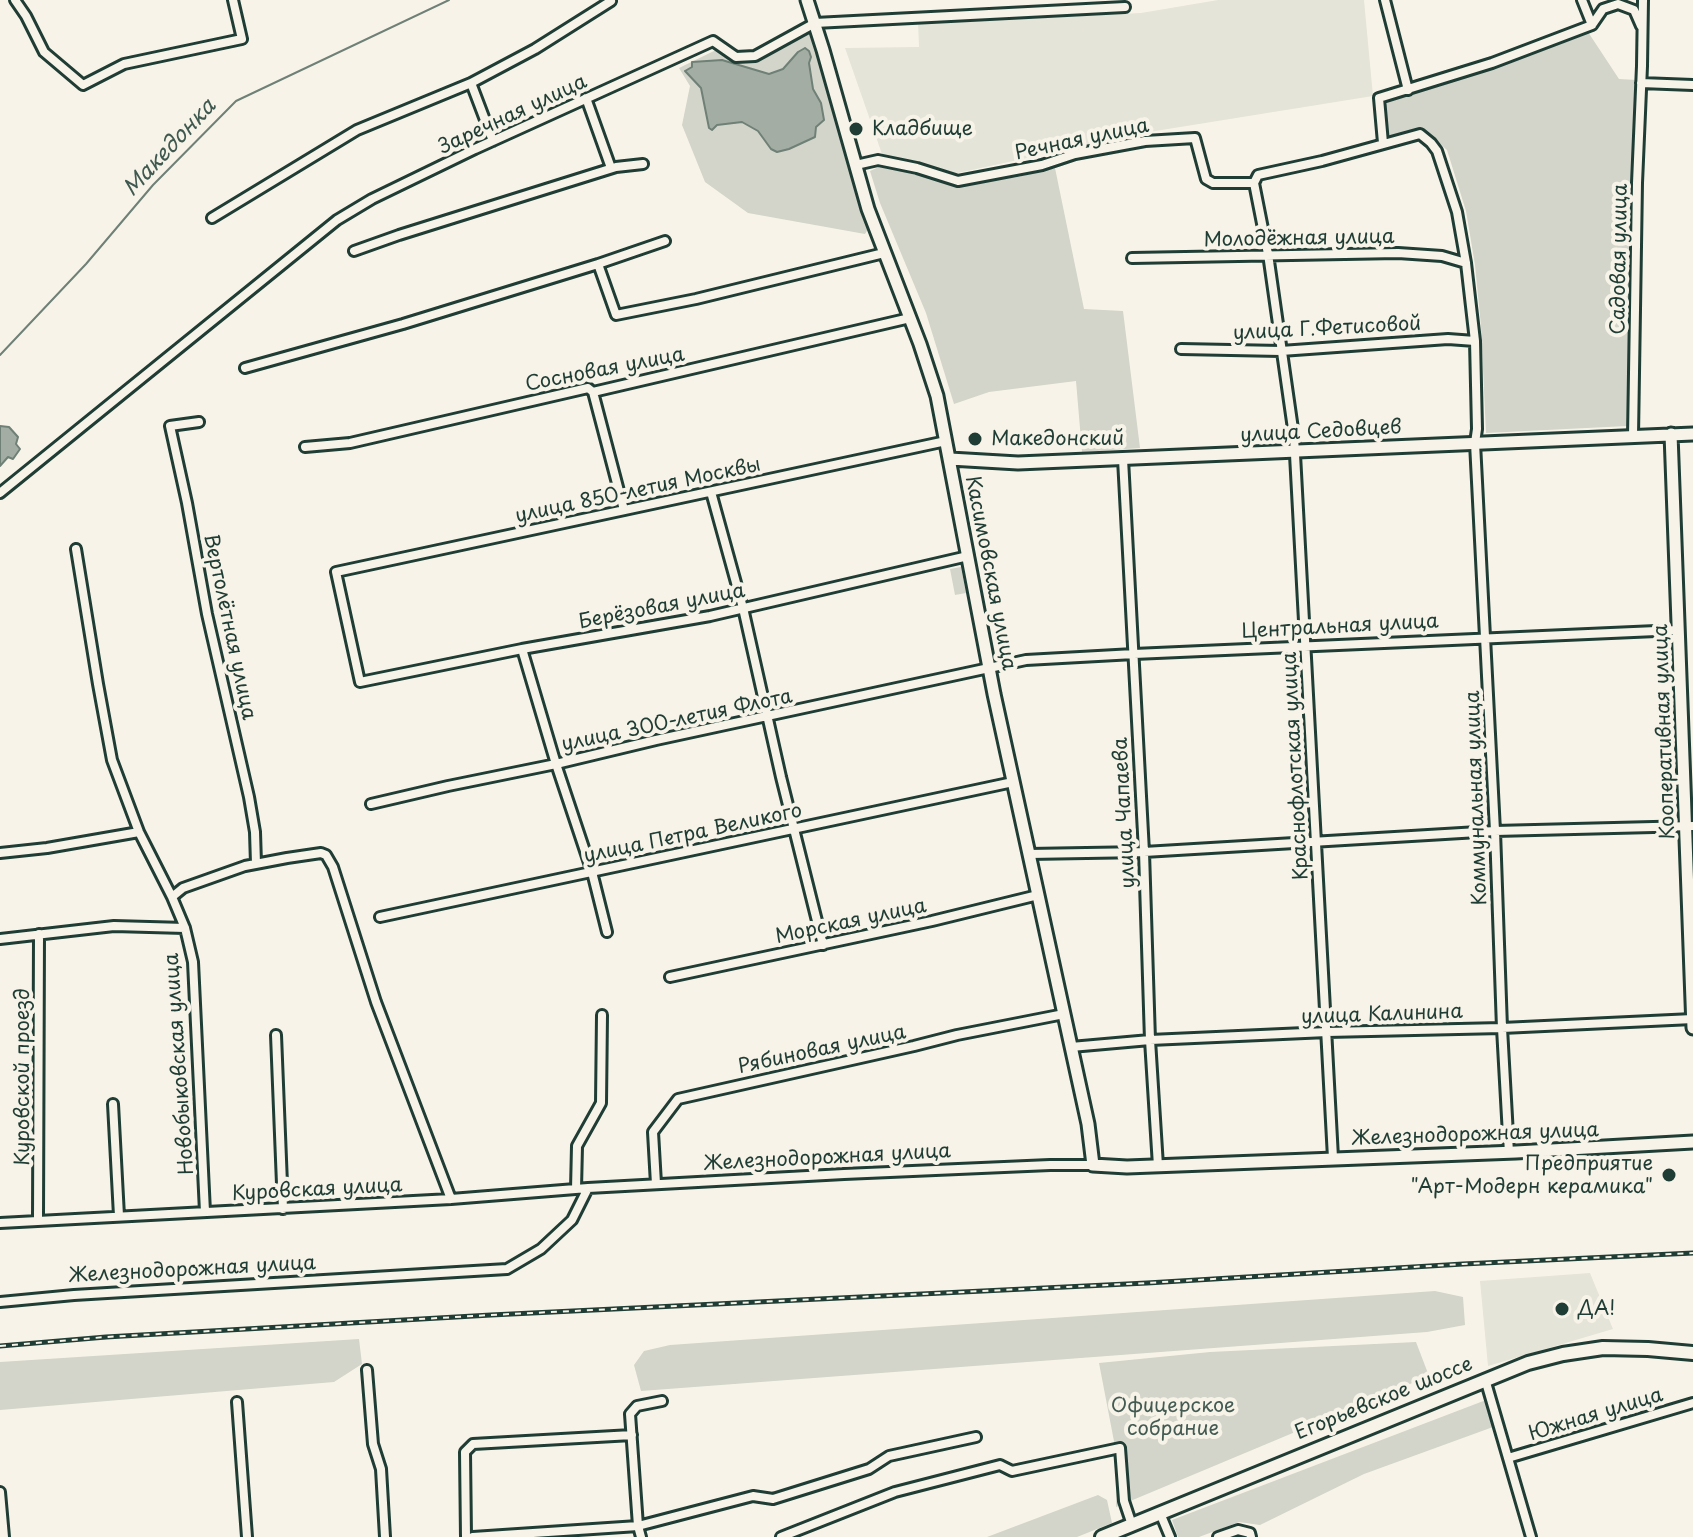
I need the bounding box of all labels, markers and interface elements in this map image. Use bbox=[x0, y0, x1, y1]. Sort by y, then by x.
street label: Заречная улица bbox=[435, 70, 591, 160]
water label: Македонка bbox=[118, 94, 222, 202]
street label: Речная улица bbox=[1013, 114, 1151, 166]
place label: Кладбище bbox=[872, 117, 973, 141]
marker: Кладбище bbox=[847, 120, 865, 138]
street label: Садовая улица bbox=[1607, 183, 1633, 335]
street label: Молодёжная улица bbox=[1203, 225, 1395, 253]
street label: улица Г.Фетисовой bbox=[1232, 312, 1422, 346]
street label: Сосновая улица bbox=[524, 343, 686, 397]
street label: улица Седовцев bbox=[1240, 416, 1402, 448]
place label: Македонский bbox=[991, 427, 1124, 451]
marker: Македонский bbox=[966, 430, 984, 448]
street label: улица 850-летия Москвы bbox=[513, 453, 763, 529]
street label: Касимовская улица bbox=[959, 474, 1021, 672]
street label: Вертолётная улица bbox=[198, 532, 260, 722]
street label: Берёзовая улица bbox=[577, 579, 747, 635]
street label: Центральная улица bbox=[1241, 610, 1439, 644]
street label: Кооперативная улица bbox=[1649, 624, 1681, 840]
street label: Краснофлотская улица bbox=[1278, 651, 1314, 881]
street label: улица 300-летия Флота bbox=[559, 685, 795, 757]
street label: Коммунальная улица bbox=[1461, 690, 1493, 906]
street label: улица Чапаева bbox=[1109, 737, 1141, 889]
street label: улица Петра Великого bbox=[582, 799, 804, 869]
street label: Морская улица bbox=[773, 894, 929, 950]
street label: Новобыковская улица bbox=[160, 952, 200, 1176]
street label: Куровской проезд bbox=[11, 988, 35, 1166]
street label: улица Калинина bbox=[1301, 1000, 1463, 1030]
street label: Рябиновая улица bbox=[736, 1020, 908, 1080]
street label: Железнодорожная улица bbox=[1351, 1119, 1599, 1151]
street label: Железнодорожная улица bbox=[703, 1140, 951, 1176]
place label: Предприятие "Арт-Модерн керамика" bbox=[1410, 1152, 1653, 1199]
marker: Предприятие "Арт-Модерн керамика" bbox=[1660, 1166, 1678, 1184]
street label: Куровская улица bbox=[231, 1174, 403, 1206]
street label: Железнодорожная улица bbox=[68, 1252, 316, 1288]
place label: ДА! bbox=[1578, 1297, 1615, 1321]
marker: ДА! bbox=[1553, 1300, 1571, 1318]
street label: Егорьевское шоссе bbox=[1292, 1352, 1476, 1446]
street label: Южная улица bbox=[1526, 1383, 1666, 1447]
park label: Офицерское собрание bbox=[1111, 1394, 1235, 1441]

